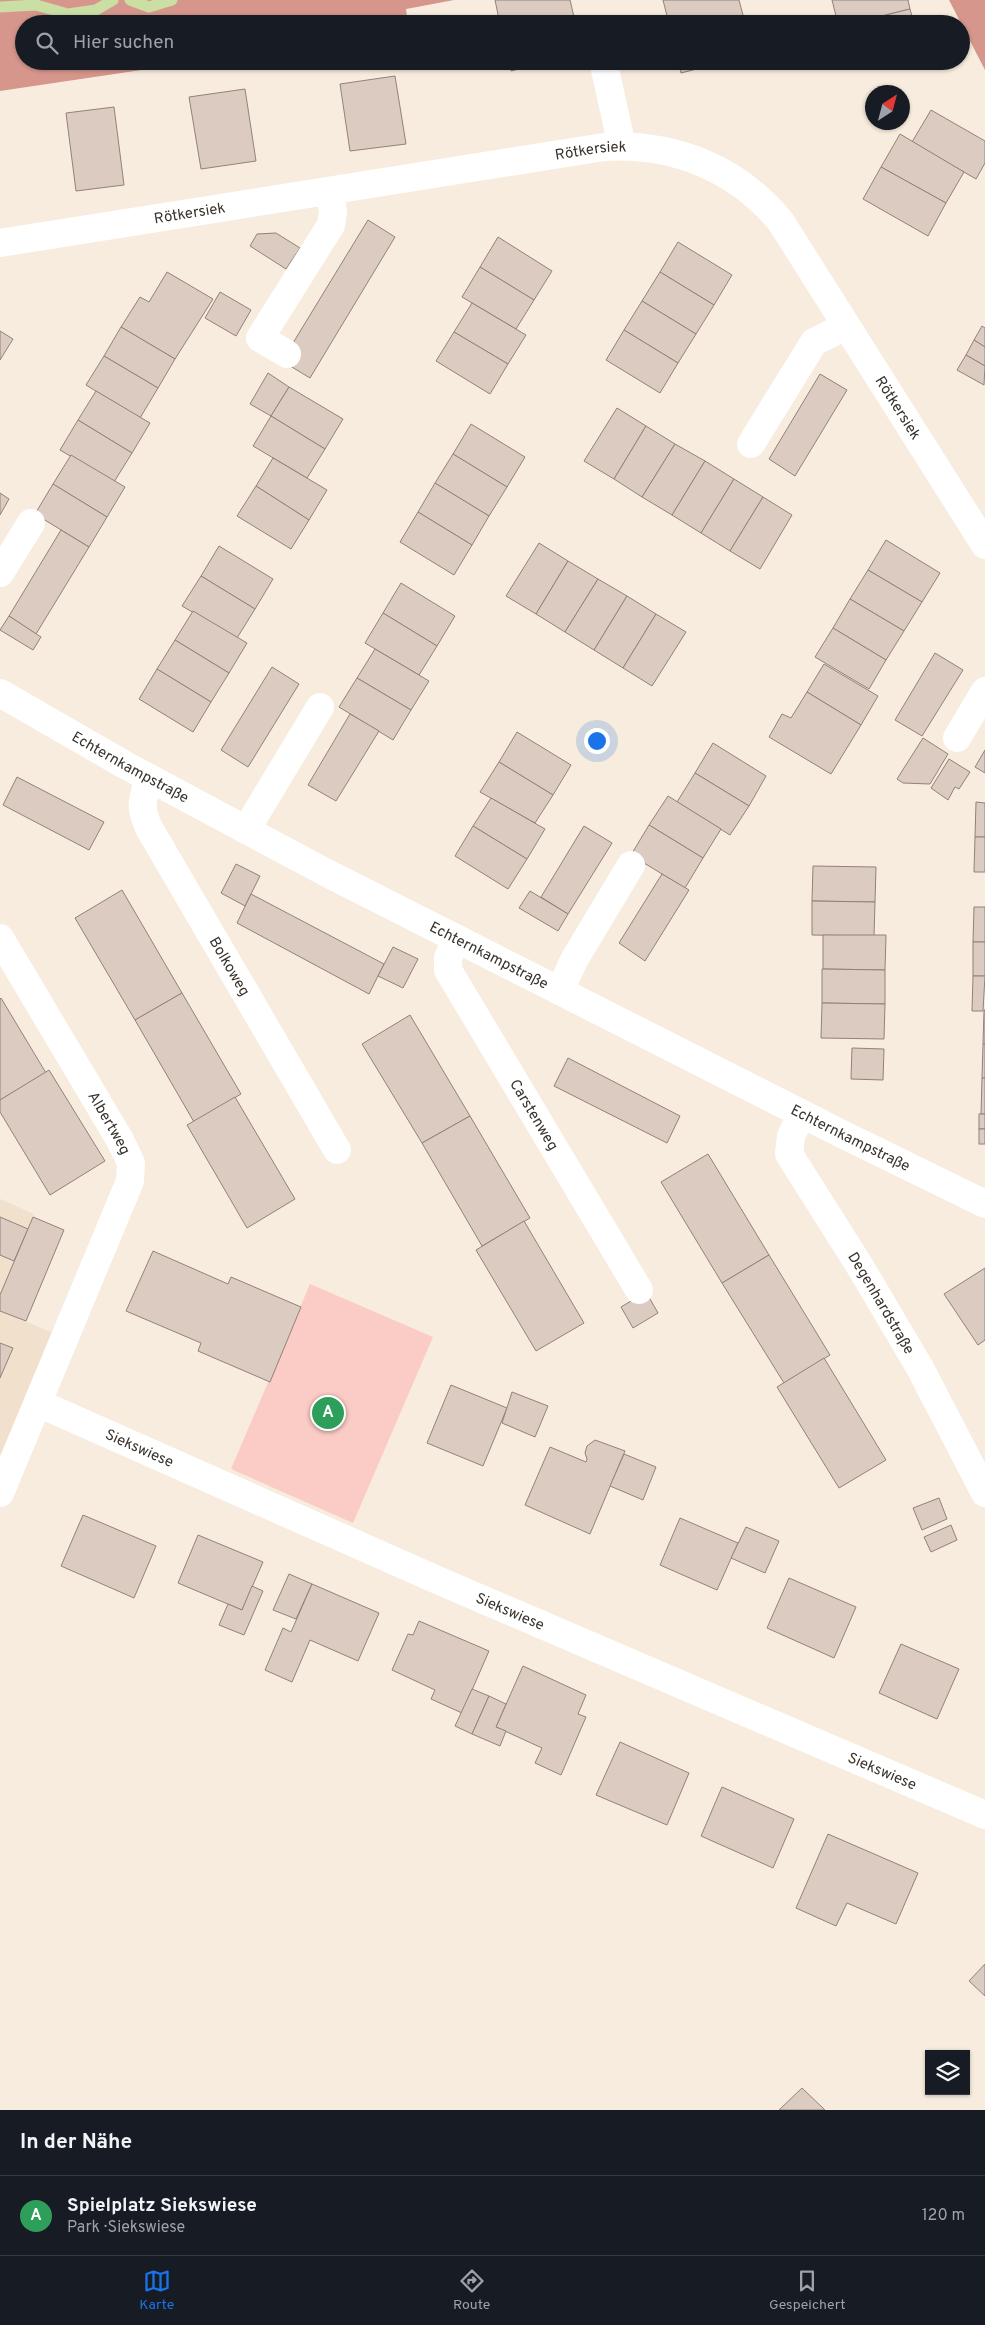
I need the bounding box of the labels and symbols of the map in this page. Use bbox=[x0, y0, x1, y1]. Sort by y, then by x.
north arrow bbox=[865, 85, 910, 130]
street label: Rötkersiek bbox=[554, 139, 627, 166]
street label: Rötkersiek bbox=[153, 199, 227, 229]
street label: Rötkersiek bbox=[870, 373, 924, 444]
street label: Echternkampstraße bbox=[68, 728, 192, 808]
your location bbox=[584, 728, 610, 754]
street label: Echternkampstraße bbox=[426, 918, 551, 995]
street label: Bolkoweg bbox=[204, 934, 253, 1000]
street label: Carstenweg bbox=[504, 1076, 562, 1155]
street label: Albertweg bbox=[83, 1089, 134, 1158]
street label: Echternkampstraße bbox=[787, 1102, 913, 1177]
street label: Degenhardstraße bbox=[842, 1249, 918, 1358]
pin: A bbox=[312, 1394, 344, 1432]
street label: Siekswiese bbox=[102, 1426, 176, 1473]
street label: Siekswiese bbox=[472, 1590, 547, 1636]
street label: Siekswiese bbox=[844, 1749, 919, 1795]

